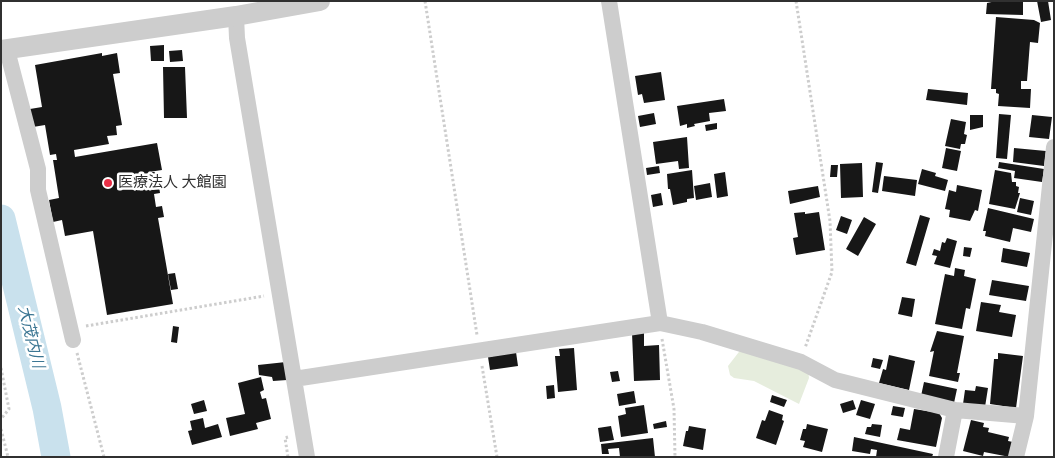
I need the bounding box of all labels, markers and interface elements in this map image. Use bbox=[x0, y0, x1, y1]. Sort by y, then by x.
place label: 医療法人 大館園 bbox=[118, 174, 226, 192]
marker: 医療法人 大館園 bbox=[102, 177, 114, 189]
water label: 大茂内川 bbox=[13, 304, 47, 370]

